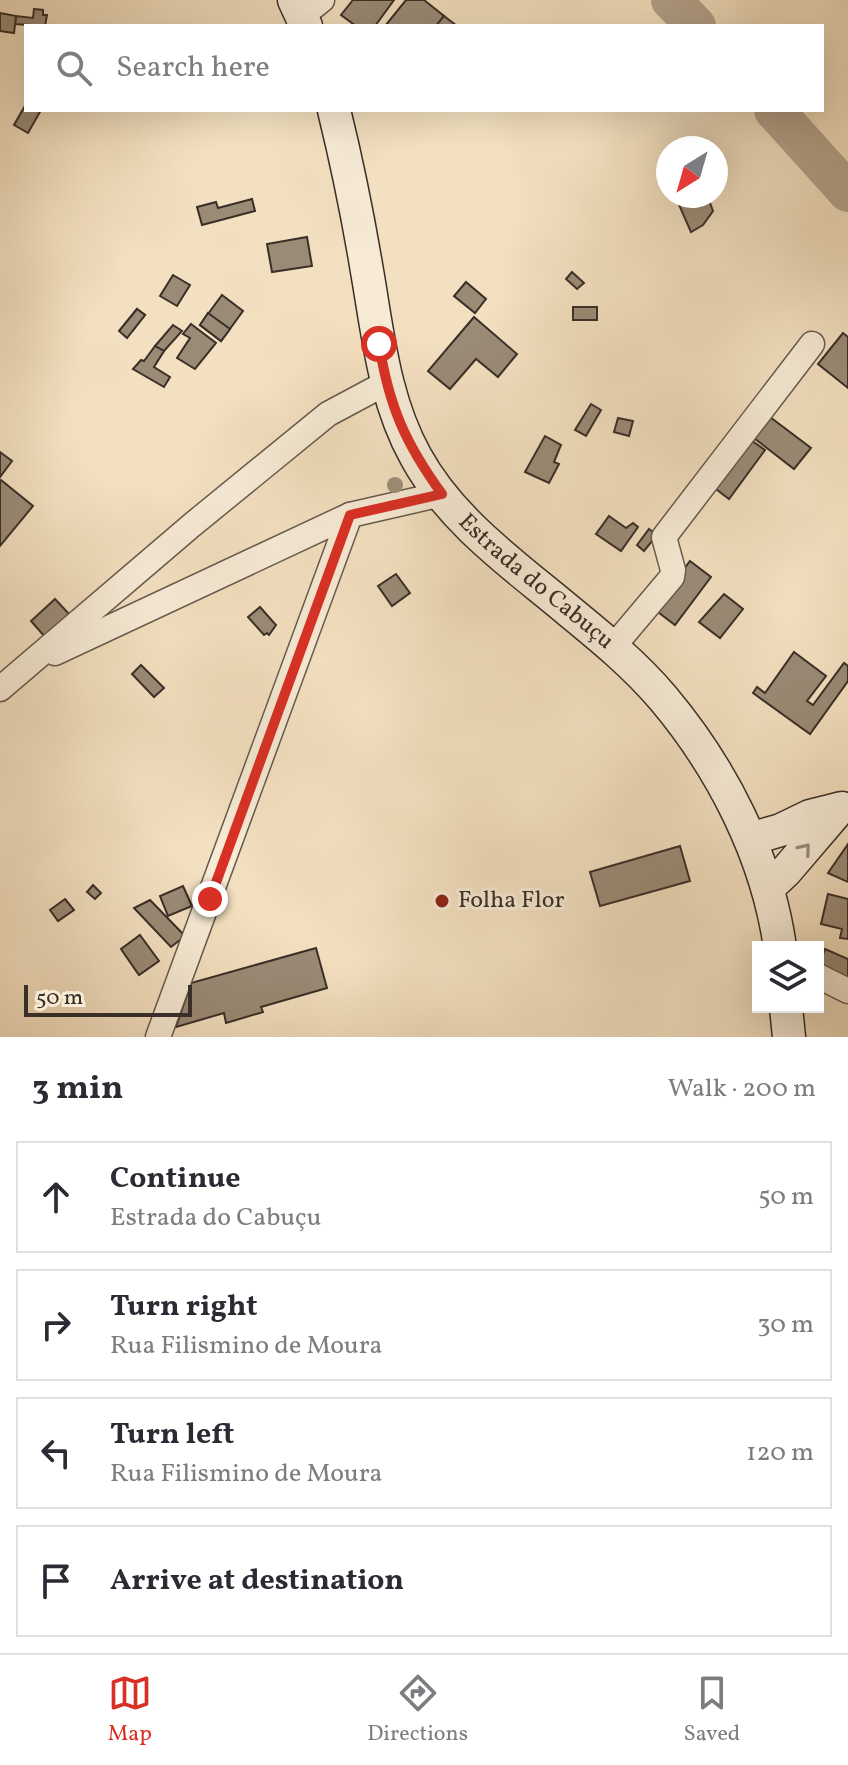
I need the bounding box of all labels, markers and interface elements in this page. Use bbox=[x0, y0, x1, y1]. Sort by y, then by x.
search box bbox=[24, 24, 824, 112]
icon: search bbox=[52, 46, 96, 90]
text: Search here bbox=[116, 47, 270, 89]
north arrow bbox=[656, 136, 728, 208]
route start bbox=[361, 326, 397, 362]
street label: Estrada do Cabuçu bbox=[450, 506, 621, 658]
one-way arrow bbox=[795, 844, 810, 859]
route end bbox=[192, 881, 228, 917]
place label: Folha Flor bbox=[458, 884, 565, 918]
marker: Folha Flor bbox=[433, 892, 451, 910]
map controls bbox=[752, 941, 824, 1013]
button: layers bbox=[752, 941, 824, 1013]
scale bar bbox=[24, 981, 192, 1017]
text: 50 m bbox=[36, 983, 83, 1014]
text: 3 min bbox=[32, 1066, 123, 1113]
text: Walk · 200 m bbox=[668, 1071, 816, 1107]
text: Continue bbox=[110, 1158, 241, 1200]
icon: ahead bbox=[34, 1175, 78, 1219]
text: 50 m bbox=[758, 1179, 814, 1215]
text: Estrada do Cabuçu bbox=[110, 1200, 321, 1236]
text: Turn right bbox=[110, 1286, 258, 1328]
icon: right bbox=[34, 1303, 78, 1347]
text: 30 m bbox=[757, 1307, 814, 1343]
text: Rua Filismino de Moura bbox=[110, 1328, 383, 1364]
text: Turn left bbox=[110, 1414, 234, 1456]
icon: left bbox=[34, 1431, 78, 1475]
text: 120 m bbox=[746, 1435, 814, 1471]
text: Rua Filismino de Moura bbox=[110, 1456, 383, 1492]
icon: arrive bbox=[34, 1559, 78, 1603]
text: Arrive at destination bbox=[110, 1560, 404, 1602]
tab: Map bbox=[108, 1671, 152, 1750]
tab: Directions bbox=[367, 1671, 468, 1750]
tab: Saved bbox=[684, 1671, 740, 1750]

